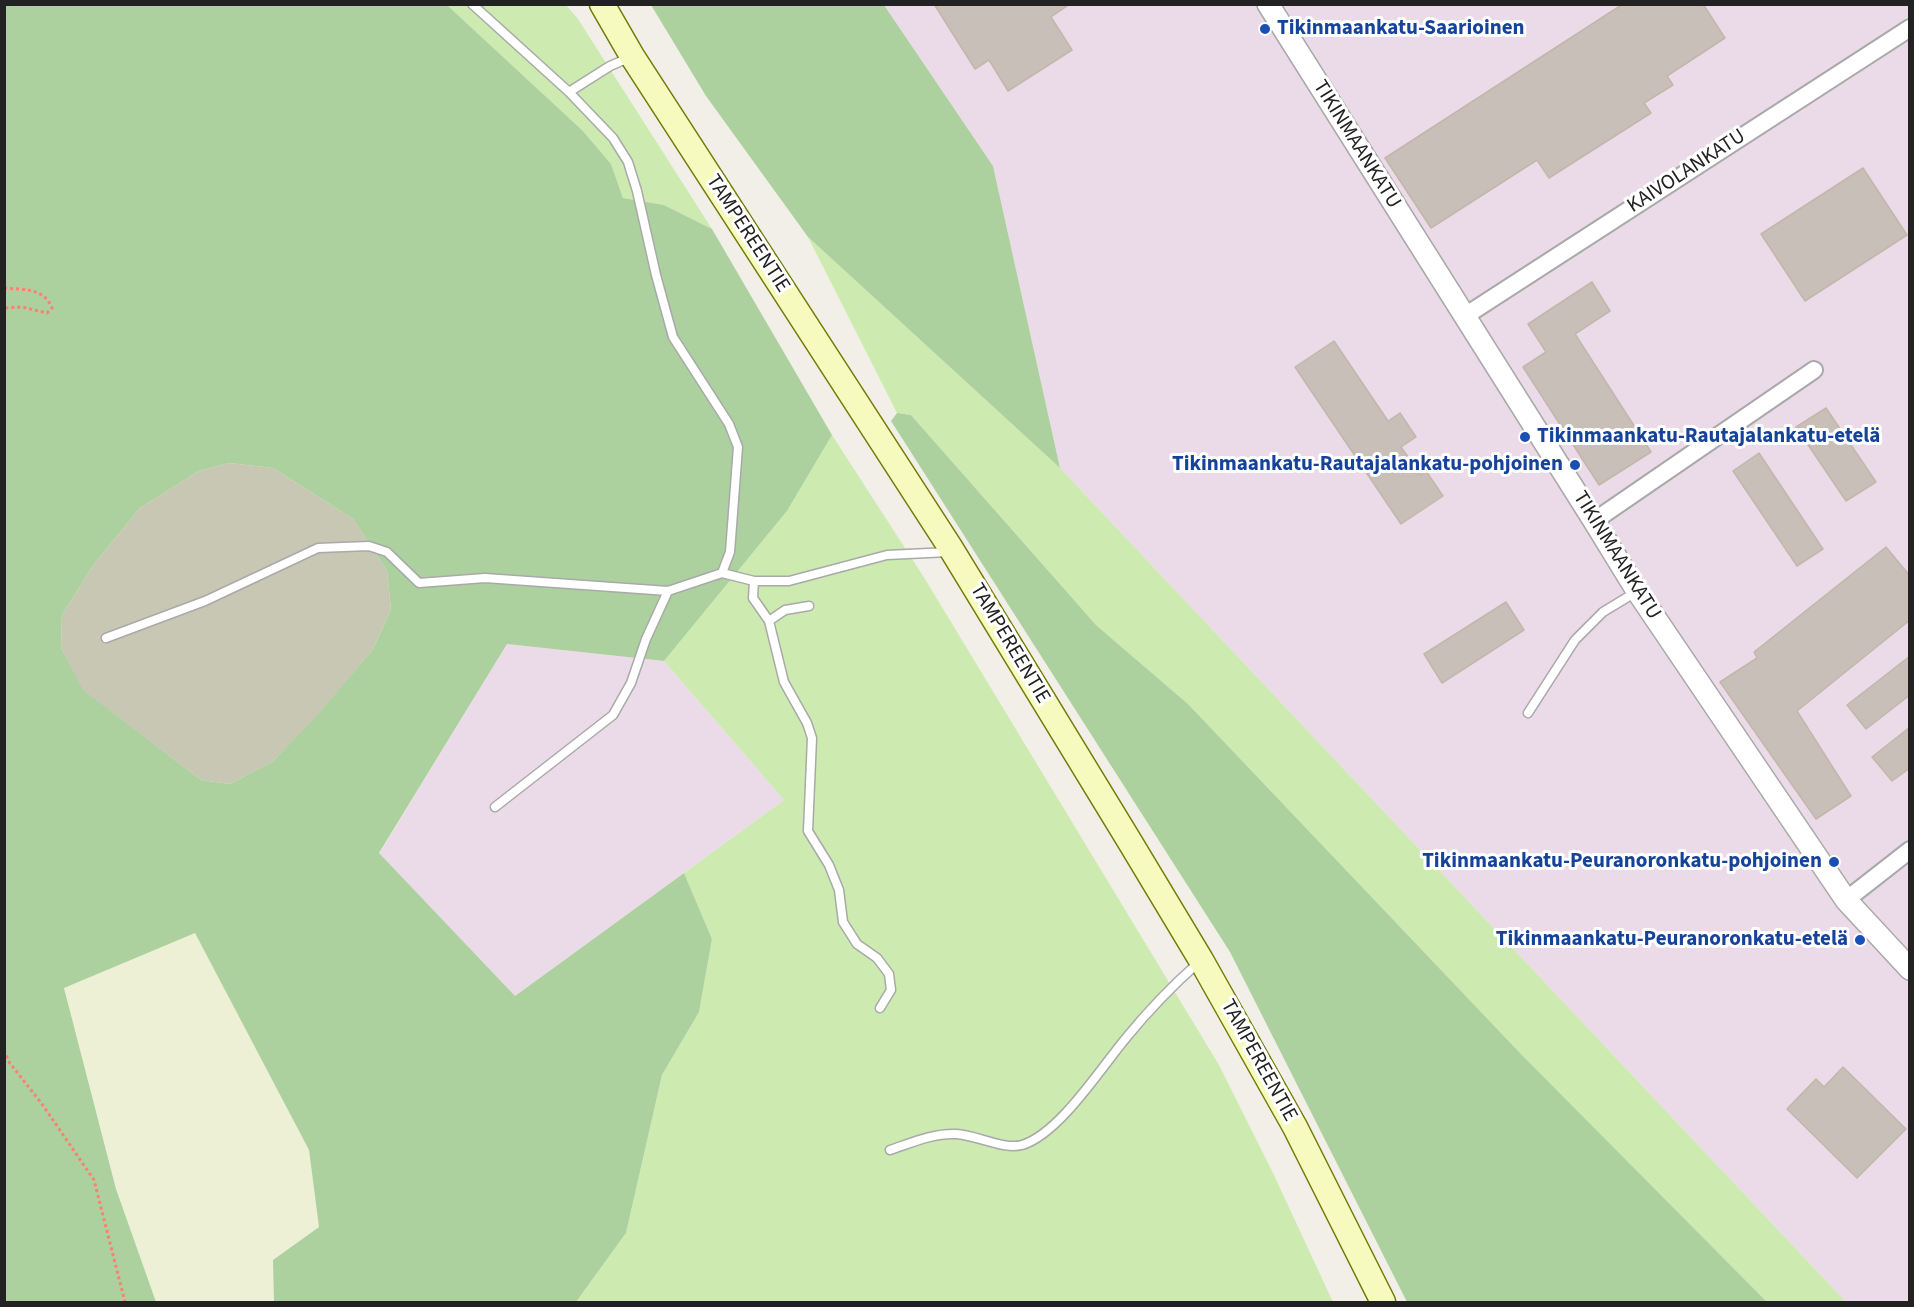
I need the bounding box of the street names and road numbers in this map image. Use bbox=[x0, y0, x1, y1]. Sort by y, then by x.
street label: TIKINMAANKATU bbox=[1306, 76, 1406, 214]
street label: KAIVOLANKATU bbox=[1623, 124, 1751, 220]
street label: TAMPEREENTIE bbox=[700, 170, 794, 298]
street label: TIKINMAANKATU bbox=[1566, 487, 1666, 625]
street label: TAMPEREENTIE bbox=[963, 579, 1055, 709]
street label: TAMPEREENTIE bbox=[1214, 996, 1302, 1126]

